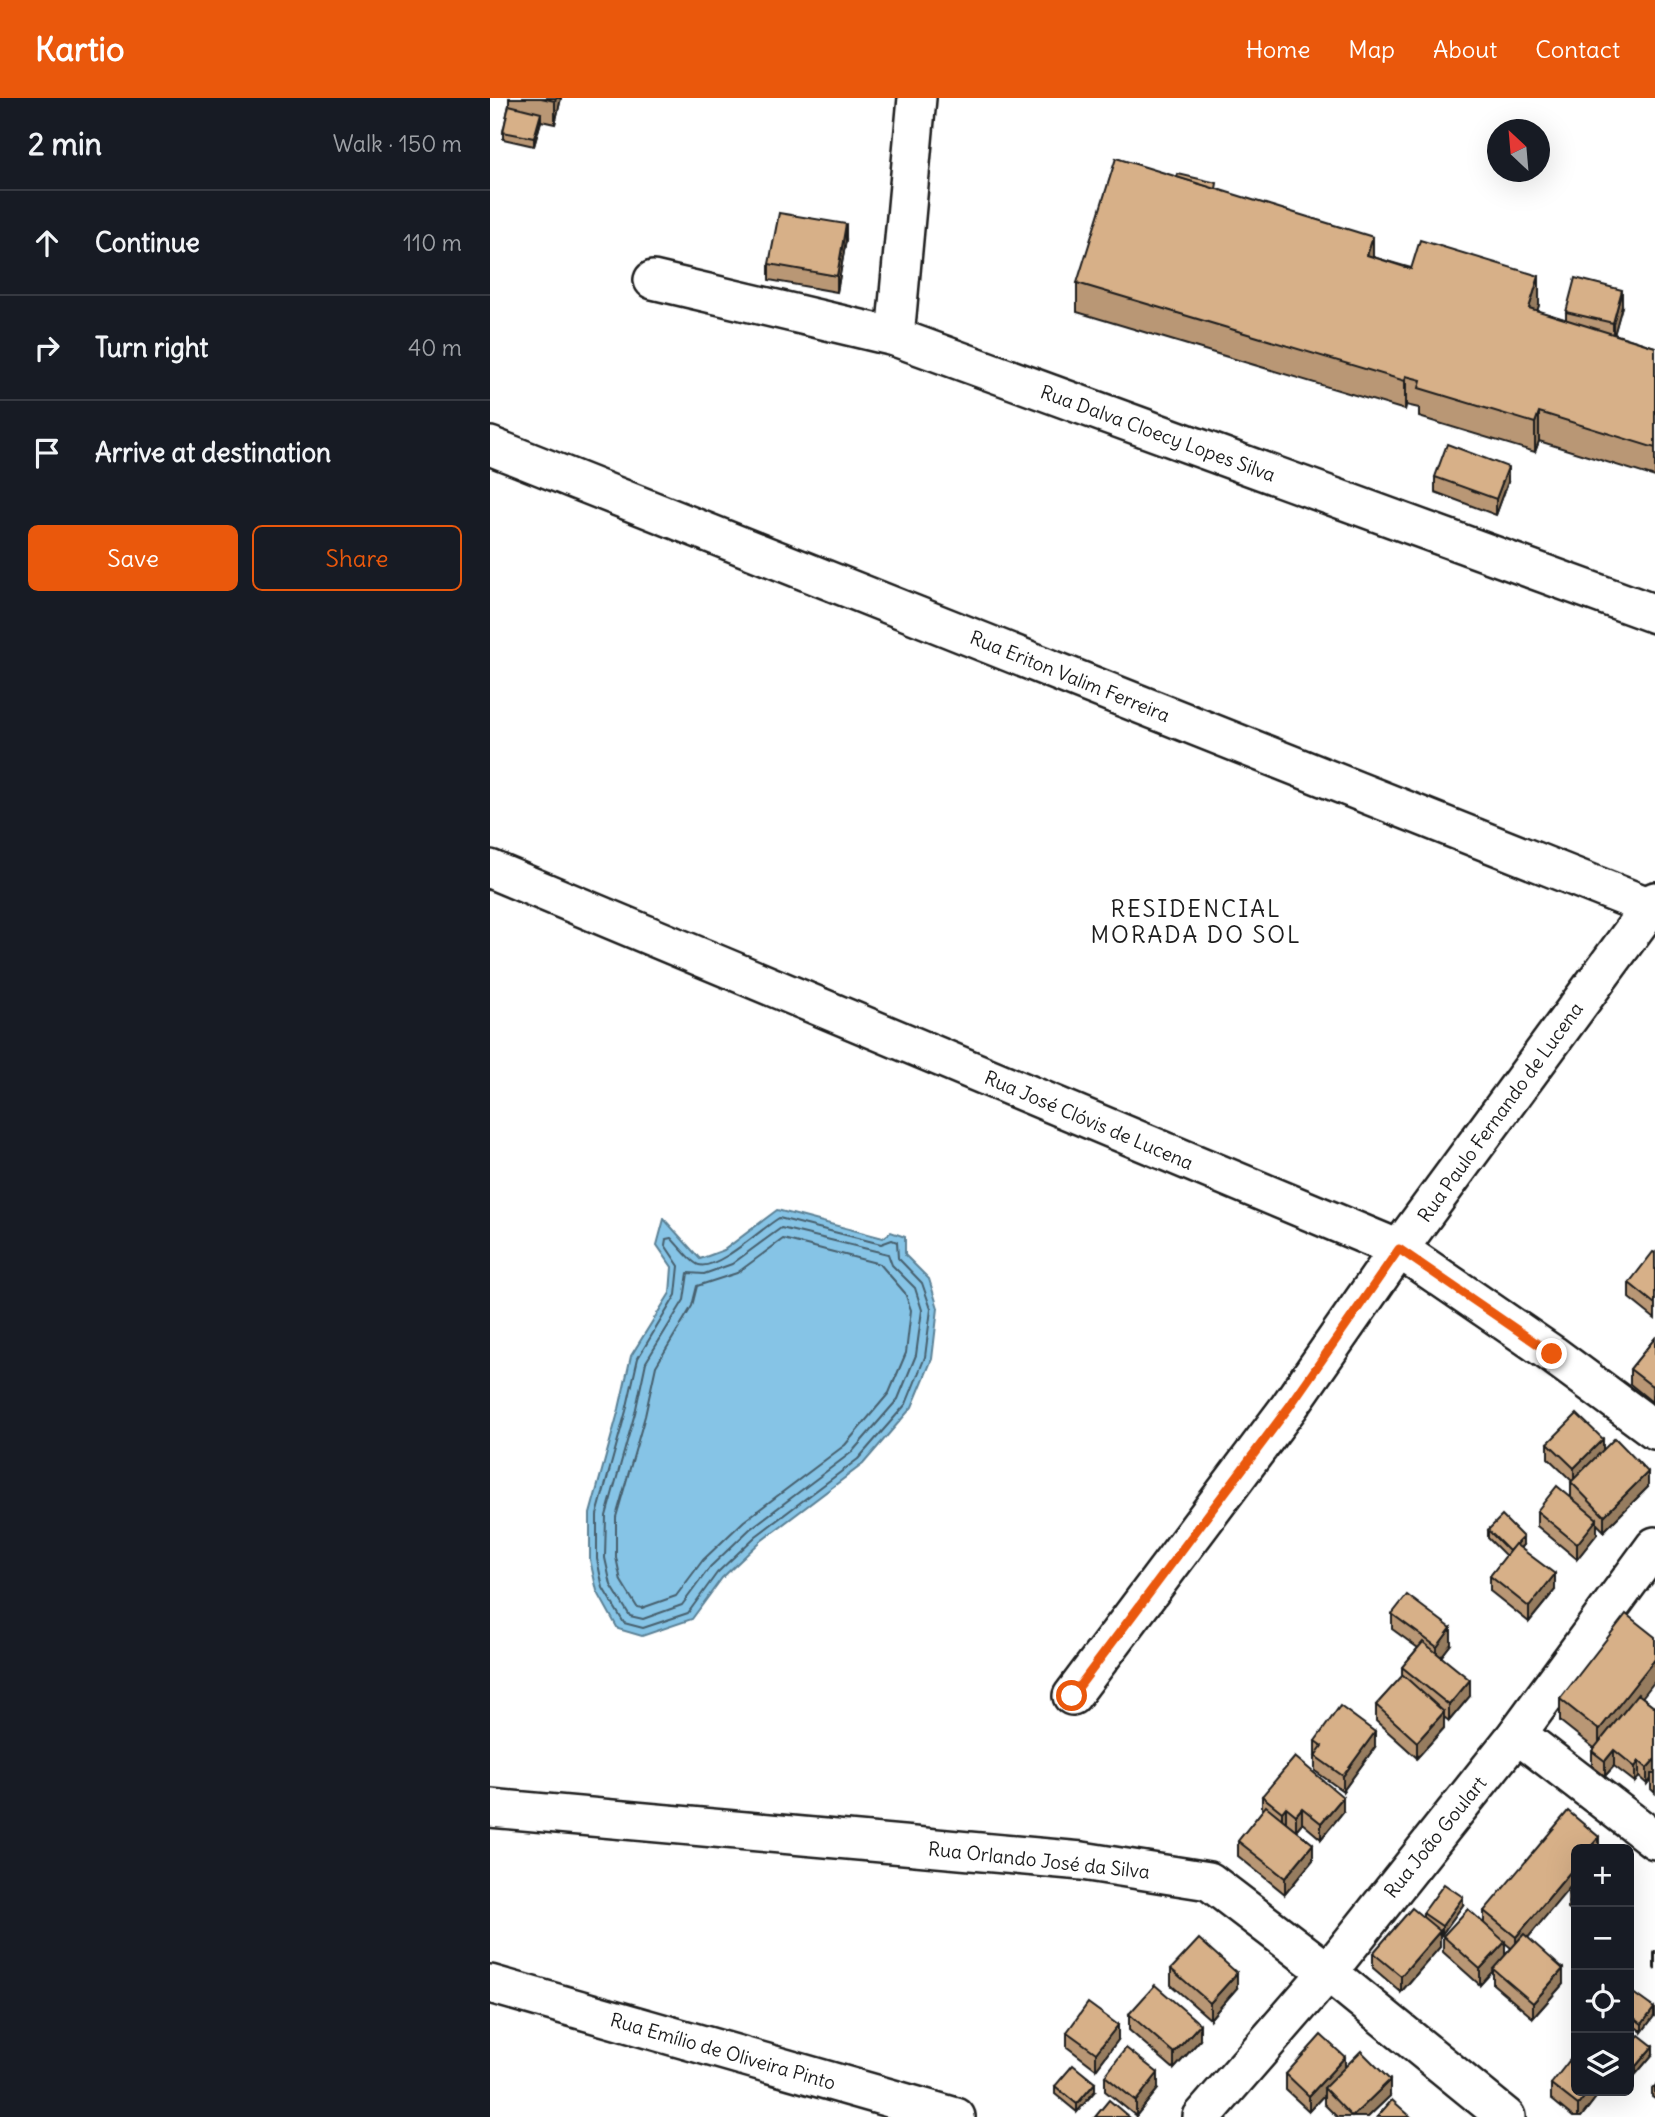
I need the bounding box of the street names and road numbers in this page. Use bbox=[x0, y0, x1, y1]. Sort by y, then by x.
street label: Rua Dalva Cloecy Lopes Silva bbox=[1037, 379, 1279, 487]
street label: Rua Eriton Valim Ferreira bbox=[967, 625, 1174, 727]
street label: Rua Paulo Fernando de Lucena bbox=[1412, 997, 1588, 1227]
street label: Rua José Clóvis de Lucena bbox=[981, 1065, 1197, 1175]
street label: Rua João Goulart bbox=[1379, 1771, 1491, 1903]
street label: Rua Orlando José da Silva bbox=[927, 1836, 1151, 1884]
street label: Rua Emílio de Oliveira Pinto bbox=[608, 2007, 838, 2095]

